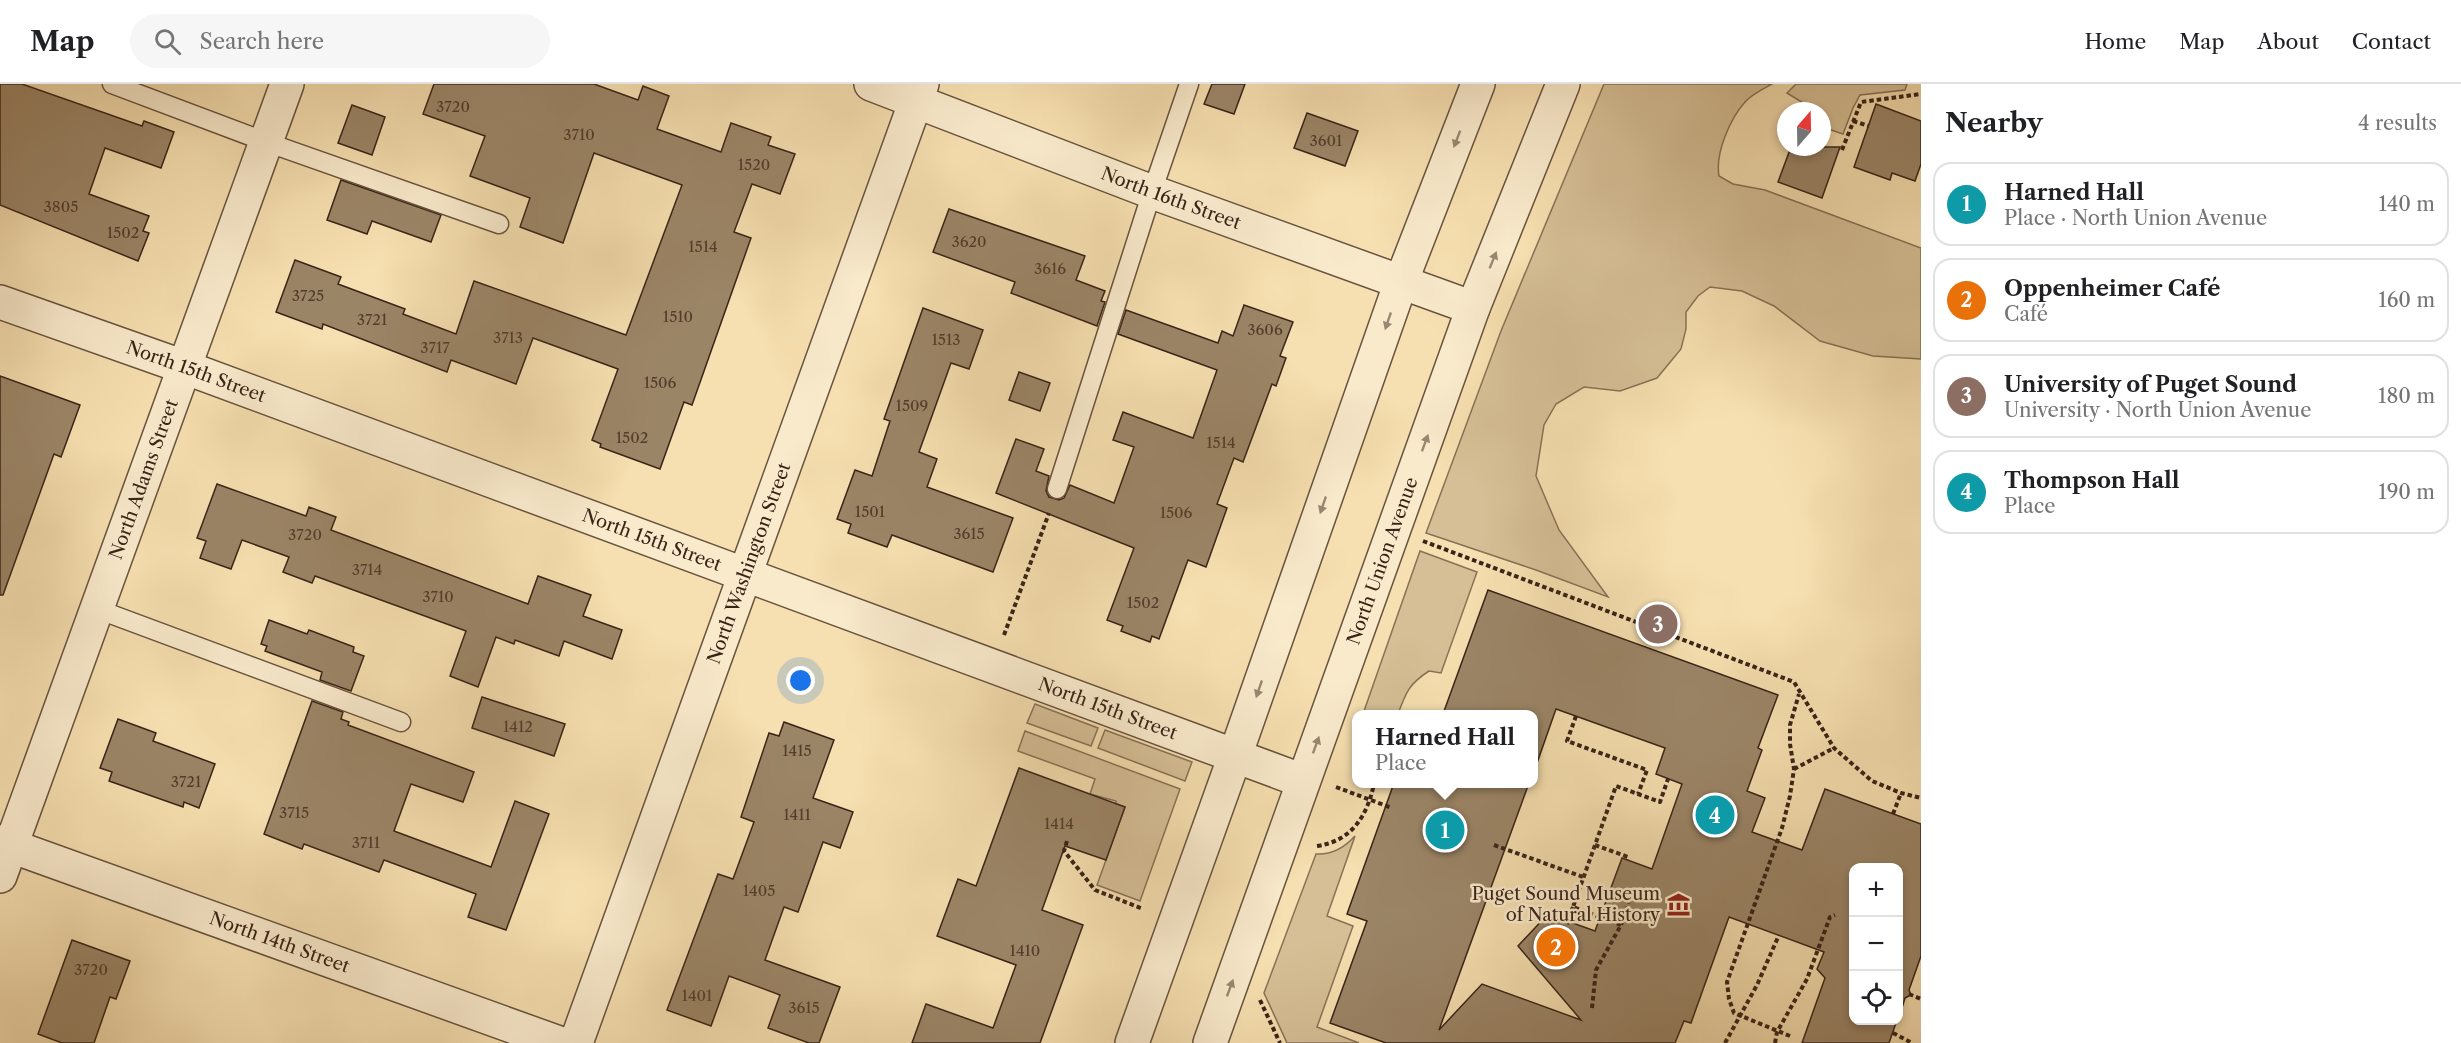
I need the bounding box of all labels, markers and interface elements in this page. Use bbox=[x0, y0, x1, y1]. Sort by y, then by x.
search box bbox=[130, 14, 550, 68]
text: Map bbox=[30, 24, 94, 58]
icon: search bbox=[151, 25, 184, 58]
text: Search here bbox=[199, 28, 324, 55]
text: Home bbox=[2085, 29, 2146, 54]
text: Map bbox=[2179, 29, 2224, 54]
text: About bbox=[2257, 29, 2319, 54]
text: Contact bbox=[2352, 29, 2431, 54]
house number: 3720 bbox=[436, 97, 470, 116]
north arrow bbox=[1777, 102, 1831, 156]
text: Nearby bbox=[1945, 107, 2043, 139]
text: 4 results bbox=[2358, 111, 2437, 135]
house number: 3710 bbox=[563, 125, 595, 144]
one-way arrow bbox=[1452, 130, 1462, 148]
house number: 3601 bbox=[1310, 131, 1343, 150]
house number: 1520 bbox=[738, 155, 770, 174]
street label: North 16th Street bbox=[1098, 162, 1244, 234]
text: Harned Hall bbox=[2004, 179, 2144, 206]
text: 1 bbox=[1962, 192, 1971, 216]
text: 140 m bbox=[2378, 192, 2435, 216]
house number: 3805 bbox=[44, 197, 78, 216]
text: Place · North Union Avenue bbox=[2004, 206, 2267, 230]
house number: 1502 bbox=[107, 223, 139, 242]
house number: 3620 bbox=[951, 232, 987, 251]
house number: 1514 bbox=[688, 237, 718, 256]
one-way arrow bbox=[1488, 251, 1498, 269]
house number: 3616 bbox=[1034, 259, 1066, 278]
text: Oppenheimer Café bbox=[2004, 275, 2220, 302]
house number: 3725 bbox=[292, 286, 324, 305]
text: 2 bbox=[1961, 288, 1972, 312]
text: 160 m bbox=[2378, 288, 2435, 312]
text: Café bbox=[2004, 302, 2048, 326]
house number: 1510 bbox=[663, 307, 693, 326]
house number: 3721 bbox=[357, 310, 388, 329]
one-way arrow bbox=[1382, 312, 1392, 330]
house number: 3606 bbox=[1247, 320, 1283, 339]
house number: 3713 bbox=[493, 328, 523, 347]
house number: 1513 bbox=[931, 330, 961, 349]
street label: North 15th Street bbox=[123, 337, 269, 407]
house number: 3717 bbox=[420, 338, 450, 357]
text: University of Puget Sound bbox=[2004, 371, 2297, 398]
house number: 1506 bbox=[644, 373, 677, 392]
text: 3 bbox=[1961, 384, 1972, 408]
text: 180 m bbox=[2378, 384, 2435, 408]
street label: North Adams Street bbox=[105, 396, 183, 562]
house number: 1509 bbox=[896, 396, 928, 415]
text: University · North Union Avenue bbox=[2004, 398, 2311, 422]
house number: 1502 bbox=[616, 428, 648, 447]
house number: 1514 bbox=[1206, 433, 1236, 452]
one-way arrow bbox=[1420, 434, 1430, 452]
street label: North Washington Street bbox=[703, 459, 796, 667]
text: Thompson Hall bbox=[2004, 467, 2180, 494]
street label: North Union Avenue bbox=[1342, 474, 1423, 648]
text: 4 bbox=[1961, 480, 1972, 504]
text: 190 m bbox=[2378, 480, 2435, 504]
text: Place bbox=[2004, 494, 2055, 518]
one-way arrow bbox=[1318, 496, 1328, 514]
house number: 1501 bbox=[855, 502, 886, 521]
house number: 1506 bbox=[1160, 503, 1193, 522]
street label: North 15th Street bbox=[579, 504, 725, 576]
house number: 3615 bbox=[953, 524, 985, 543]
house number: 3720 bbox=[288, 525, 322, 544]
house number: 3714 bbox=[352, 560, 382, 579]
house number: 3710 bbox=[422, 587, 454, 606]
house number: 1502 bbox=[1127, 593, 1159, 612]
pin: 3 bbox=[1638, 602, 1678, 646]
your location bbox=[786, 666, 815, 695]
street label: North 15th Street bbox=[1035, 673, 1181, 745]
one-way arrow bbox=[1253, 680, 1263, 698]
popup bbox=[1352, 710, 1538, 788]
house number: 1412 bbox=[503, 717, 533, 736]
text: Harned Hall bbox=[1375, 724, 1515, 751]
one-way arrow bbox=[1312, 736, 1322, 754]
house number: 1415 bbox=[782, 741, 812, 760]
text: Place bbox=[1375, 751, 1426, 775]
house number: 3721 bbox=[171, 772, 202, 791]
pin: 4 bbox=[1696, 792, 1734, 838]
house number: 3715 bbox=[279, 803, 309, 822]
house number: 1411 bbox=[783, 805, 811, 824]
pin: 1 bbox=[1426, 808, 1464, 852]
house number: 1414 bbox=[1044, 814, 1074, 833]
house number: 3711 bbox=[352, 833, 381, 852]
map controls bbox=[1849, 863, 1903, 1025]
button: + bbox=[1849, 863, 1903, 917]
house number: 1405 bbox=[743, 881, 775, 900]
place label: Puget Sound Museum of Natural History bbox=[1472, 883, 1661, 926]
museum icon: Puget Sound Museum of Natural History bbox=[1665, 891, 1691, 917]
street label: North 14th Street bbox=[207, 907, 353, 978]
button: − bbox=[1849, 917, 1903, 971]
pin: 2 bbox=[1536, 924, 1576, 970]
house number: 1410 bbox=[1010, 941, 1040, 960]
house number: 3720 bbox=[74, 960, 108, 979]
button: locate bbox=[1849, 971, 1903, 1025]
one-way arrow bbox=[1225, 979, 1235, 997]
house number: 1401 bbox=[682, 986, 713, 1005]
house number: 3615 bbox=[788, 998, 820, 1017]

